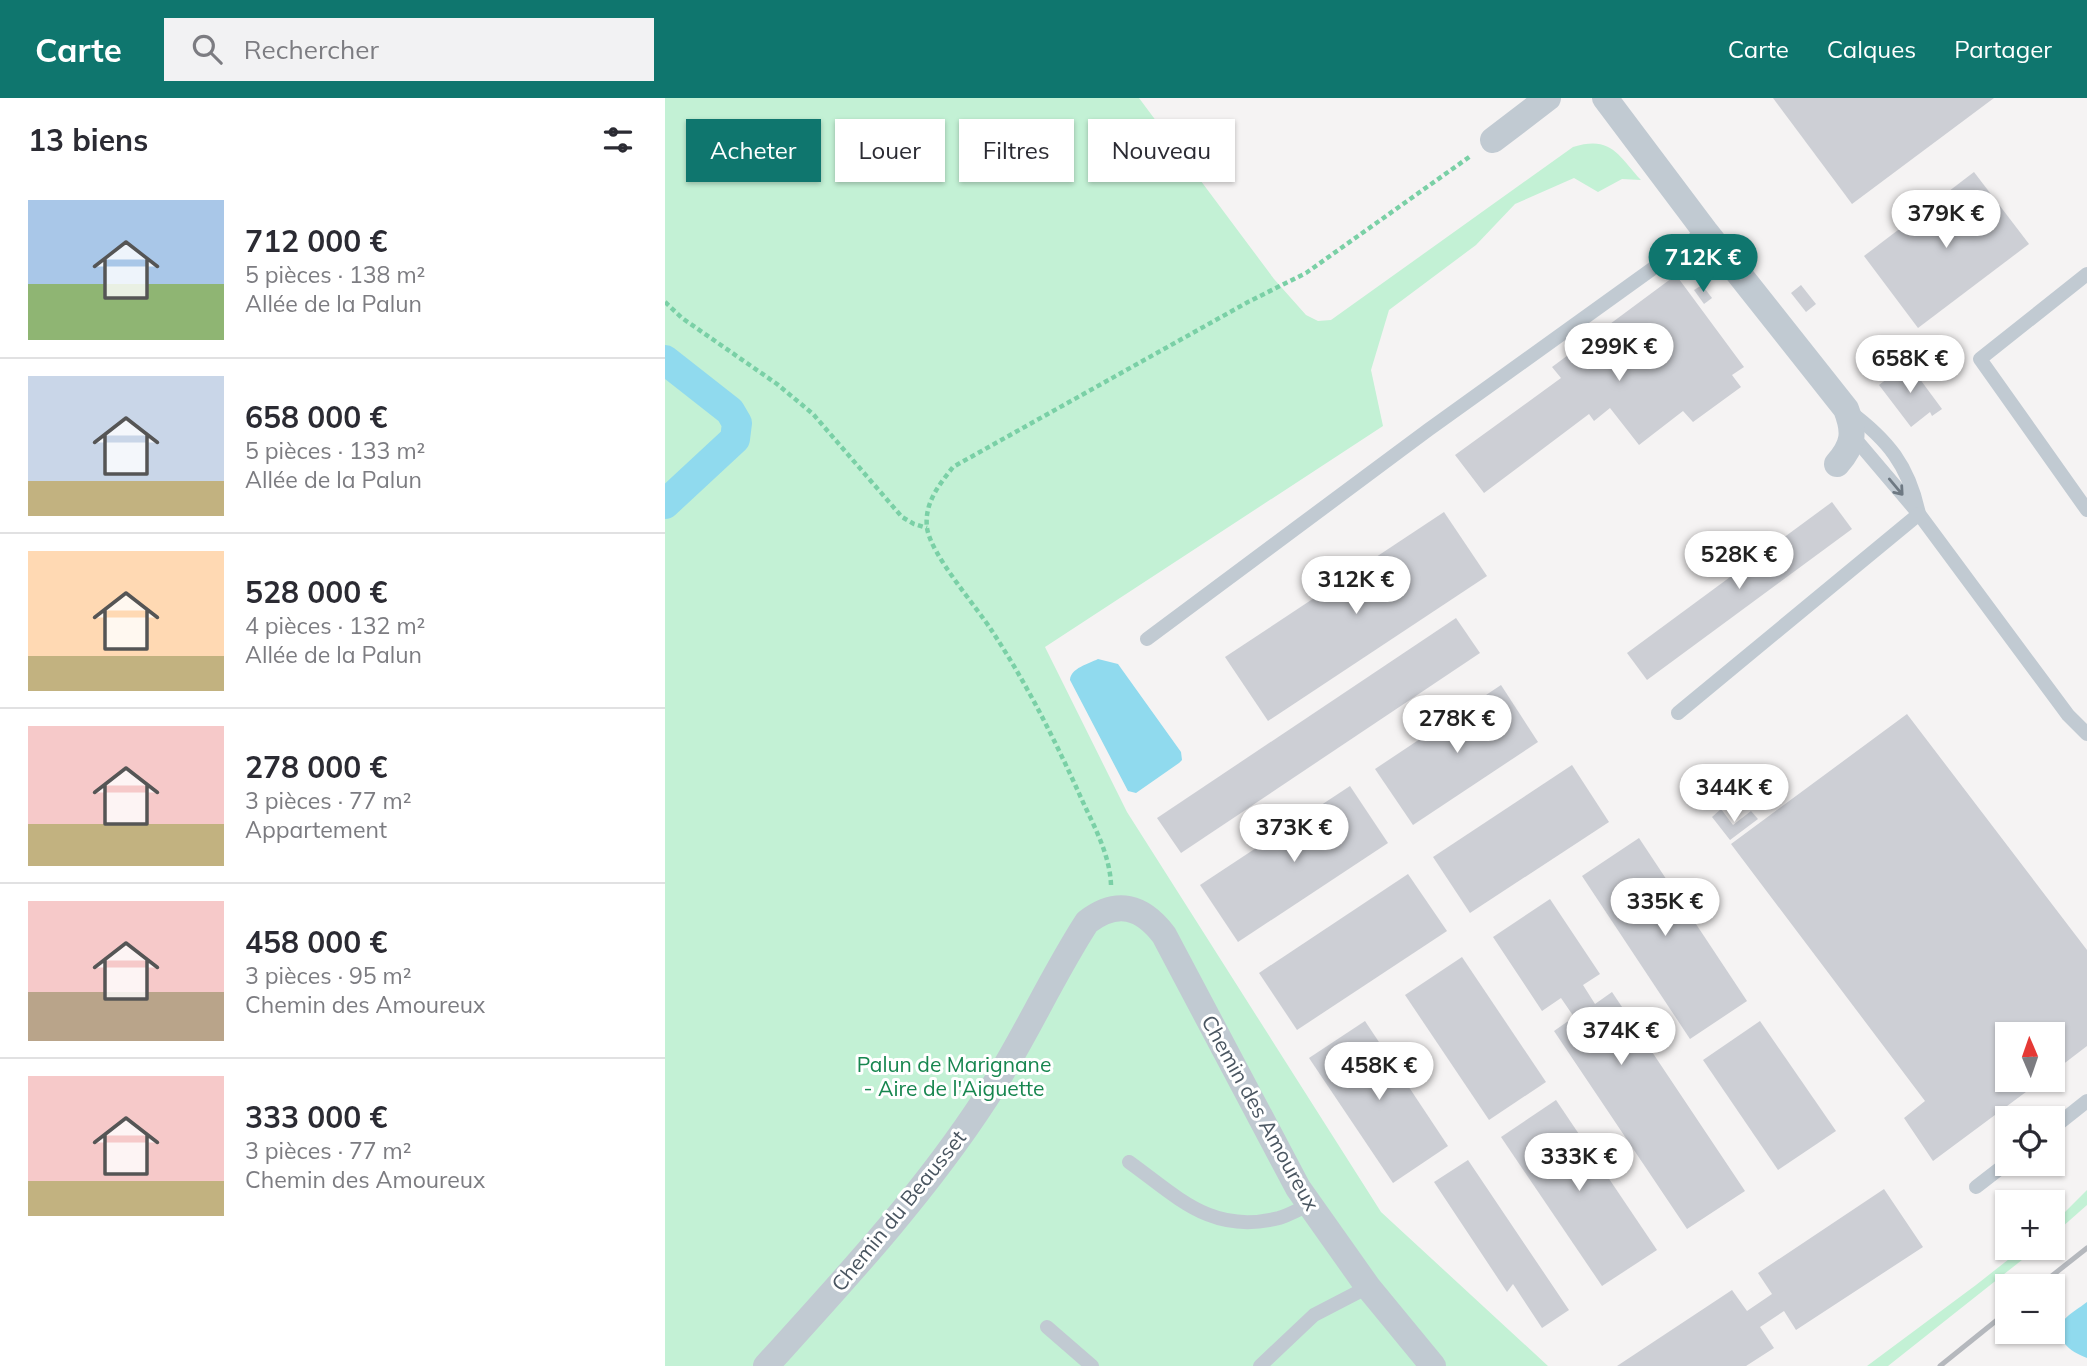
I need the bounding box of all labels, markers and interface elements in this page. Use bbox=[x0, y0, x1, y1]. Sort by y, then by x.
search box bbox=[164, 18, 654, 81]
text: Carte bbox=[35, 29, 122, 70]
icon: search bbox=[188, 30, 226, 68]
text: Rechercher bbox=[244, 33, 379, 66]
text: Carte bbox=[1728, 34, 1789, 64]
text: Calques bbox=[1827, 34, 1916, 64]
text: Partager bbox=[1954, 34, 2052, 64]
chip: Acheter bbox=[686, 119, 821, 182]
chip: Louer bbox=[835, 119, 945, 182]
chip: Filtres bbox=[959, 119, 1074, 182]
chip: Nouveau bbox=[1088, 119, 1235, 182]
text: 13 biens bbox=[28, 121, 148, 159]
icon: filters bbox=[599, 121, 637, 159]
pin: 379K € bbox=[1889, 190, 2003, 250]
text: 379K € bbox=[1908, 198, 1984, 227]
text: 712 000 € bbox=[245, 222, 387, 260]
icon: home bbox=[84, 228, 168, 312]
pin: 712K € bbox=[1646, 234, 1760, 294]
text: 712K € bbox=[1665, 242, 1741, 271]
text: 5 pièces · 138 m² bbox=[245, 260, 425, 289]
text: Allée de la Palun bbox=[245, 289, 422, 318]
pin: 299K € bbox=[1562, 324, 1676, 383]
text: 299K € bbox=[1581, 331, 1657, 360]
pin: 658K € bbox=[1853, 336, 1967, 395]
text: 658K € bbox=[1872, 343, 1948, 372]
text: 658 000 € bbox=[245, 398, 387, 436]
icon: home bbox=[84, 404, 168, 488]
text: 5 pièces · 133 m² bbox=[245, 436, 425, 465]
text: Allée de la Palun bbox=[245, 465, 422, 494]
one-way arrow bbox=[1888, 478, 1904, 496]
pin: 528K € bbox=[1682, 532, 1796, 591]
text: 528K € bbox=[1701, 539, 1777, 568]
pin: 312K € bbox=[1299, 556, 1413, 616]
text: 312K € bbox=[1318, 564, 1394, 593]
text: 528 000 € bbox=[245, 573, 387, 611]
icon: home bbox=[84, 579, 168, 663]
text: 4 pièces · 132 m² bbox=[245, 611, 425, 640]
text: Allée de la Palun bbox=[245, 640, 422, 669]
pin: 278K € bbox=[1400, 696, 1514, 755]
text: 278K € bbox=[1419, 703, 1495, 732]
text: 278 000 € bbox=[245, 748, 387, 786]
icon: home bbox=[84, 754, 168, 838]
pin: 344K € bbox=[1677, 764, 1791, 824]
text: 344K € bbox=[1696, 772, 1772, 801]
text: 3 pièces · 77 m² bbox=[245, 786, 412, 815]
pin: 373K € bbox=[1237, 804, 1351, 864]
text: 373K € bbox=[1256, 812, 1332, 841]
text: Appartement bbox=[245, 815, 387, 844]
pin: 335K € bbox=[1608, 878, 1722, 938]
text: 335K € bbox=[1627, 886, 1703, 915]
text: 458 000 € bbox=[245, 923, 387, 961]
icon: home bbox=[84, 929, 168, 1013]
text: 3 pièces · 95 m² bbox=[245, 961, 412, 990]
text: Chemin des Amoureux bbox=[245, 990, 485, 1019]
pin: 374K € bbox=[1564, 1007, 1678, 1067]
street label: Chemin des Amoureux bbox=[1196, 1010, 1325, 1215]
text: 374K € bbox=[1583, 1015, 1659, 1044]
north arrow bbox=[1995, 1022, 2065, 1092]
map controls bbox=[1995, 1022, 2065, 1344]
pin: 458K € bbox=[1322, 1042, 1436, 1102]
text: 458K € bbox=[1341, 1050, 1417, 1079]
park label: Palun de Marignane - Aire de l'Aiguette bbox=[857, 1051, 1051, 1101]
text: 333 000 € bbox=[245, 1098, 387, 1136]
icon: home bbox=[84, 1104, 168, 1188]
button: locate bbox=[1995, 1106, 2065, 1176]
street label: Chemin du Beausset bbox=[825, 1125, 971, 1296]
pin: 333K € bbox=[1522, 1134, 1636, 1193]
text: 3 pièces · 77 m² bbox=[245, 1136, 412, 1165]
text: 333K € bbox=[1541, 1141, 1617, 1170]
text: Chemin des Amoureux bbox=[245, 1165, 485, 1194]
button: + bbox=[1995, 1190, 2065, 1260]
button: − bbox=[1995, 1274, 2065, 1344]

